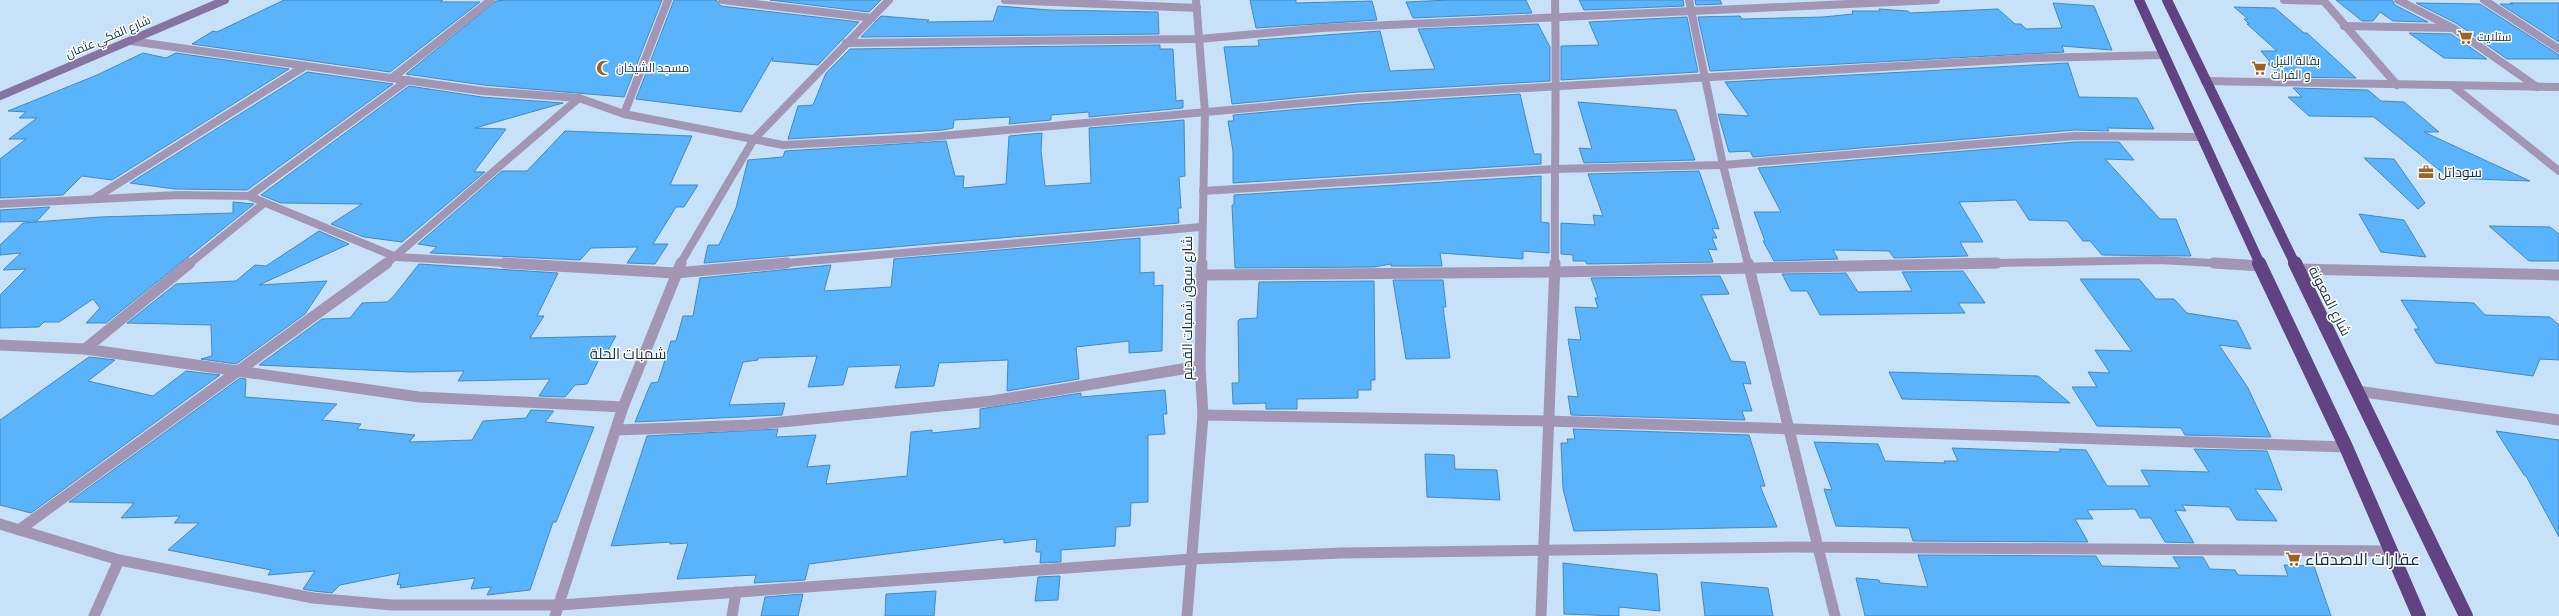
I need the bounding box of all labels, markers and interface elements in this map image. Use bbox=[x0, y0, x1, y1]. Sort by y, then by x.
street label: شارع الفكي عثمان bbox=[62, 10, 154, 64]
place label: ستلايت bbox=[2477, 27, 2512, 45]
supermarket icon: ستلايت bbox=[2456, 28, 2474, 46]
place label: بقالة النيل و الفرات bbox=[2271, 51, 2320, 83]
place label: مسجد الشيخان bbox=[616, 58, 689, 76]
mosque icon: مسجد الشيخان bbox=[595, 59, 613, 77]
supermarket icon: بقالة النيل و الفرات bbox=[2250, 59, 2268, 77]
place label: سوداتل bbox=[2438, 161, 2482, 181]
office icon: سوداتل bbox=[2417, 163, 2435, 181]
street label: شارع سوق شمبات القديم bbox=[1176, 236, 1197, 380]
street label: شارع المعونة bbox=[2305, 262, 2357, 339]
district label: شمبات الحلة bbox=[590, 341, 666, 364]
place label: عقارات الاصدقاء bbox=[2305, 545, 2420, 570]
supermarket icon: عقارات الاصدقاء bbox=[2284, 550, 2302, 568]

